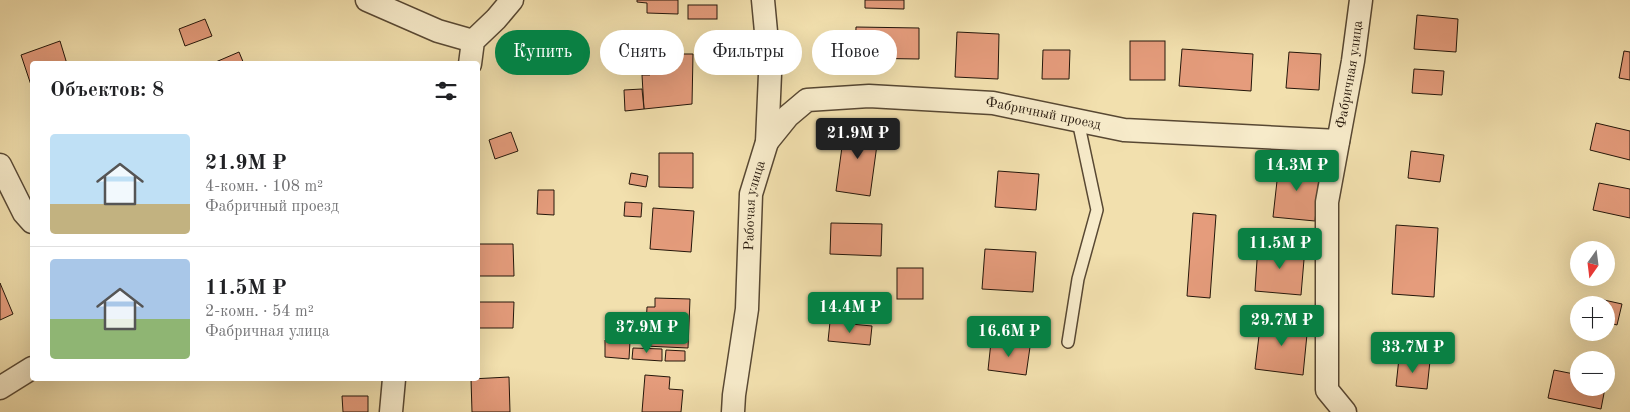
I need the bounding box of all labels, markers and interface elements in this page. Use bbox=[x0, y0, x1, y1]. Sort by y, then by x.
street label: Фабричная улица bbox=[1334, 20, 1365, 130]
chip: Купить bbox=[495, 30, 590, 75]
chip: Снять bbox=[600, 30, 684, 75]
chip: Фильтры bbox=[694, 30, 802, 75]
chip: Новое bbox=[812, 30, 897, 75]
icon: filters bbox=[432, 77, 460, 105]
text: Объектов: 8 bbox=[50, 80, 164, 101]
street label: Фабричный проезд bbox=[985, 96, 1102, 132]
pin: 21.9M ₽ bbox=[812, 118, 904, 160]
text: 21.9M ₽ bbox=[827, 126, 889, 142]
pin: 14.3M ₽ bbox=[1251, 150, 1343, 192]
text: 21.9M ₽ bbox=[205, 153, 287, 174]
icon: home bbox=[90, 154, 150, 214]
text: 14.3M ₽ bbox=[1266, 158, 1328, 174]
street label: Рабочая улица bbox=[742, 159, 768, 251]
text: 4-комн. · 108 m² bbox=[205, 179, 323, 195]
text: Фабричный проезд bbox=[205, 199, 339, 215]
pin: 11.5M ₽ bbox=[1234, 228, 1326, 270]
text: 11.5M ₽ bbox=[1249, 236, 1311, 252]
north arrow bbox=[1570, 241, 1615, 286]
map controls bbox=[1570, 241, 1615, 396]
text: 11.5M ₽ bbox=[205, 278, 287, 299]
icon: home bbox=[90, 279, 150, 339]
pin: 14.4M ₽ bbox=[804, 292, 896, 334]
button: + bbox=[1570, 296, 1615, 341]
text: 14.4M ₽ bbox=[819, 300, 881, 316]
text: 2-комн. · 54 m² bbox=[205, 304, 314, 320]
pin: 29.7M ₽ bbox=[1236, 304, 1328, 347]
pin: 37.9M ₽ bbox=[601, 312, 693, 354]
text: 29.7M ₽ bbox=[1251, 313, 1313, 329]
pin: 16.6M ₽ bbox=[963, 316, 1055, 358]
text: 37.9M ₽ bbox=[616, 320, 678, 336]
text: Фабричная улица bbox=[205, 324, 330, 340]
text: 16.6M ₽ bbox=[978, 324, 1040, 340]
pin: 33.7M ₽ bbox=[1367, 332, 1459, 374]
text: 33.7M ₽ bbox=[1382, 340, 1444, 356]
button: − bbox=[1570, 351, 1615, 396]

